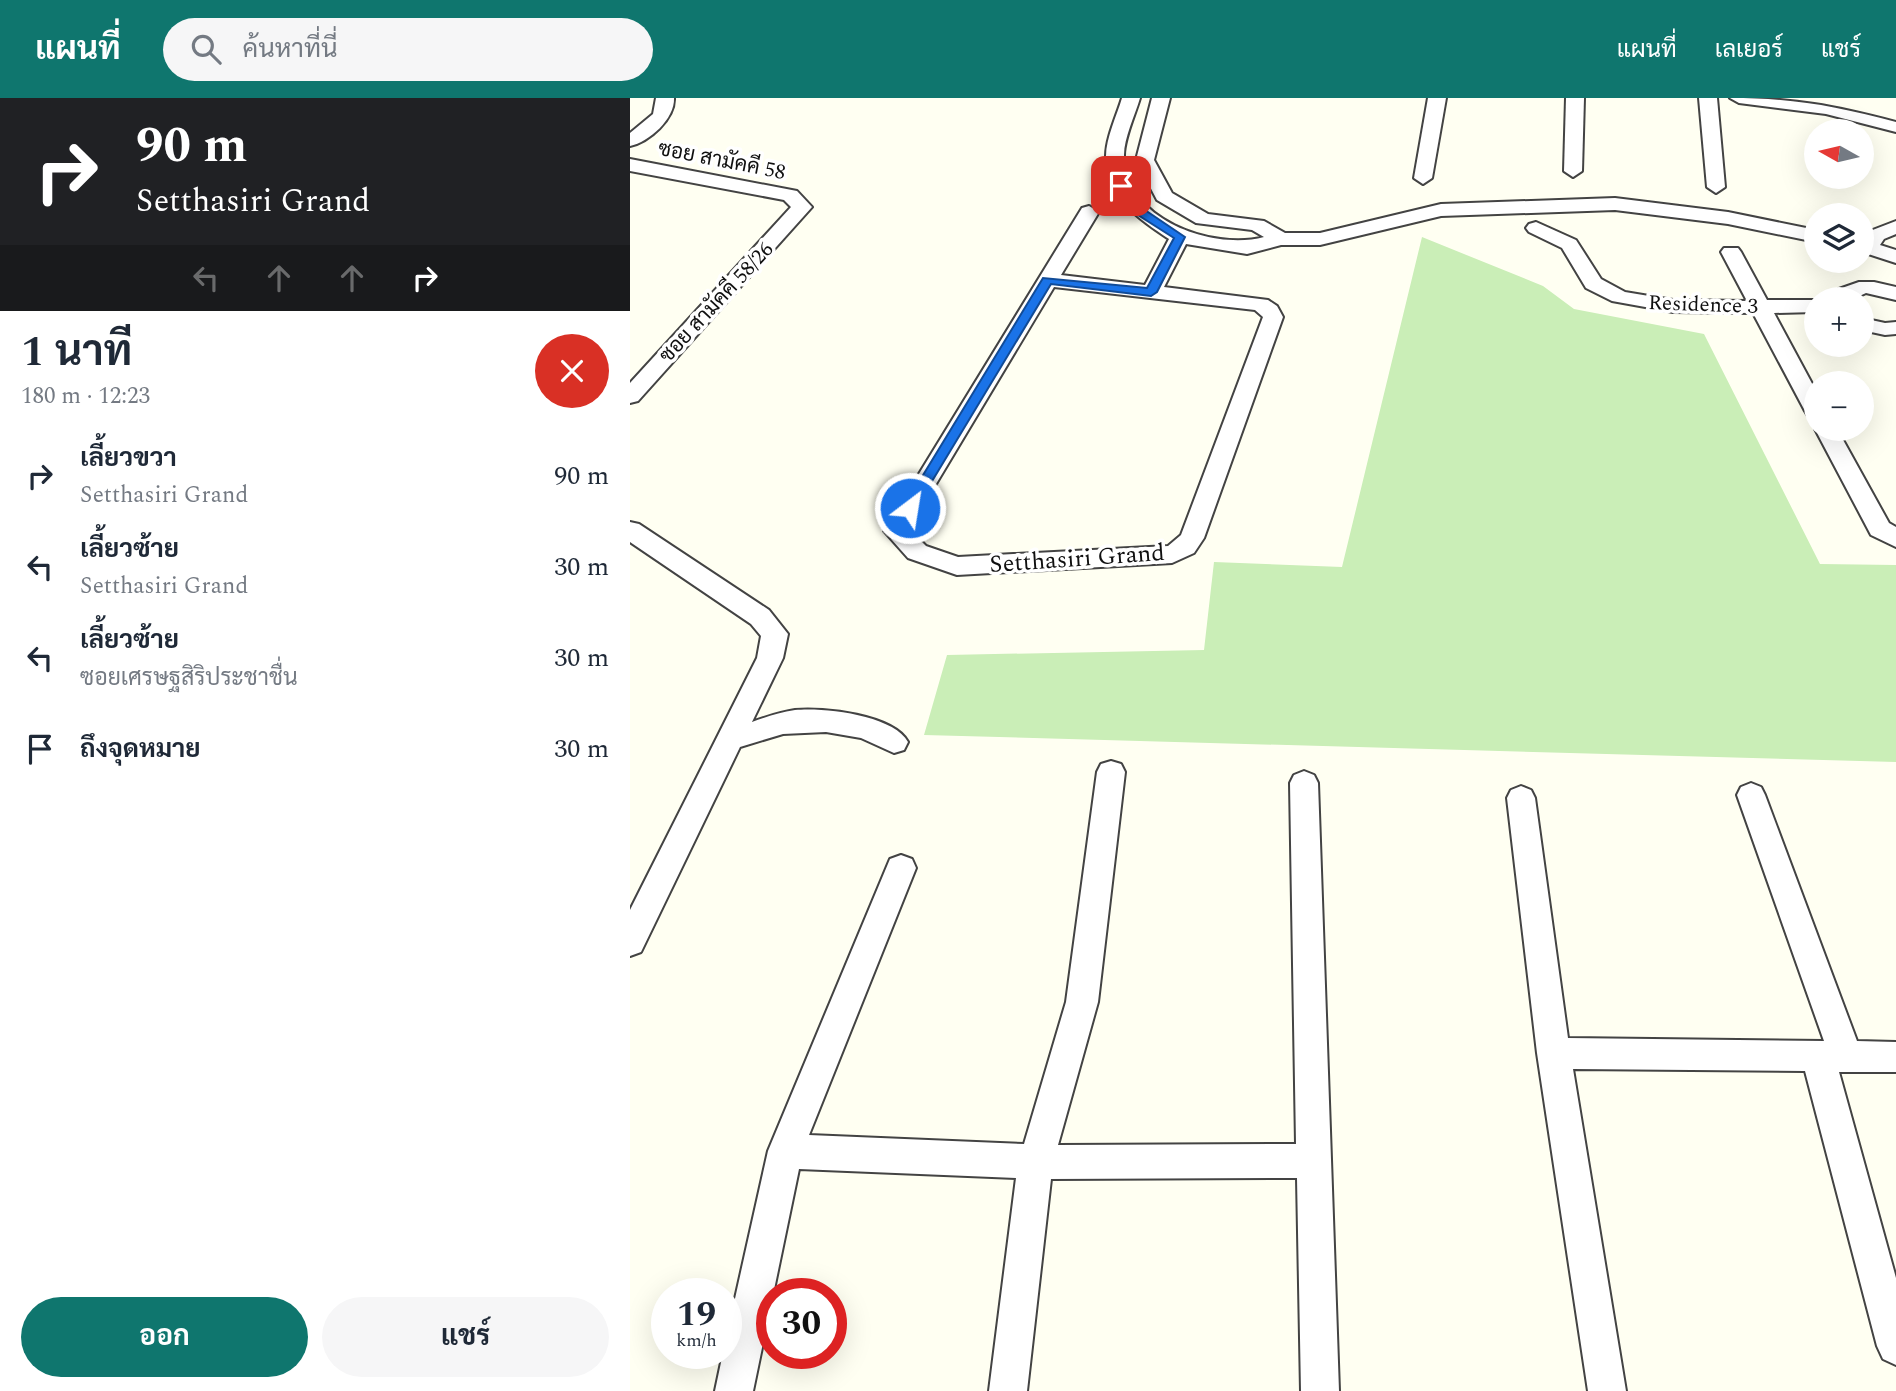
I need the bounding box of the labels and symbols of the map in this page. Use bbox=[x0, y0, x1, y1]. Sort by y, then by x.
north arrow bbox=[1804, 119, 1874, 189]
street label: ซอย สามัคคี 58 bbox=[655, 133, 788, 189]
pin bbox=[1091, 156, 1151, 216]
street label: ซอย สามัคคี 58/26 bbox=[652, 235, 781, 370]
street label: Residence 3 bbox=[1648, 287, 1759, 323]
position arrow bbox=[873, 471, 947, 545]
street label: Setthasiri Grand bbox=[988, 535, 1166, 583]
speed limit sign: 30 bbox=[756, 1278, 847, 1369]

